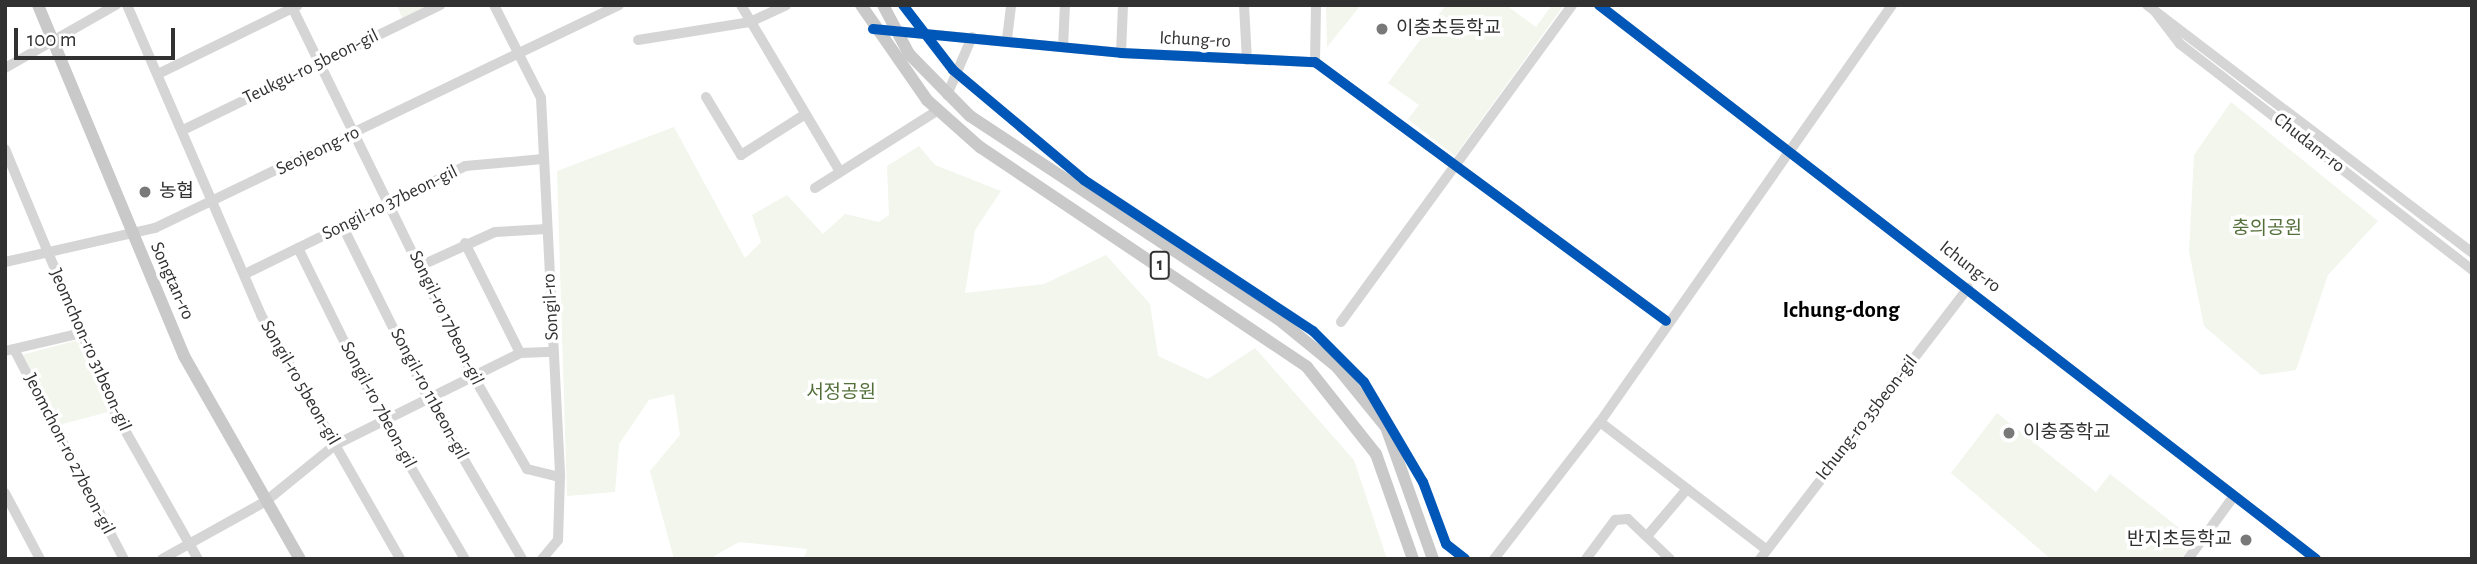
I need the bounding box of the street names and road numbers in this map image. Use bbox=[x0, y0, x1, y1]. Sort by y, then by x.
street label: Teukgu-ro 5beon-gil bbox=[240, 24, 382, 110]
street label: Ichung-ro bbox=[1159, 27, 1231, 53]
street label: Chudam-ro bbox=[2269, 108, 2349, 178]
street label: Seojeong-ro bbox=[273, 121, 363, 181]
street label: Songil-ro 37beon-gil bbox=[318, 160, 462, 246]
street label: Ichung-ro bbox=[1935, 236, 2005, 298]
street label: Songtan-ro bbox=[145, 239, 199, 323]
street label: Songil-ro 17beon-gil bbox=[404, 247, 488, 389]
road number: 1 bbox=[1150, 250, 1170, 279]
street label: Jeomchon-ro 31beon-gil bbox=[44, 265, 136, 435]
street label: Songil-ro bbox=[538, 273, 564, 341]
street label: Songil-ro 5beon-gil bbox=[255, 317, 345, 449]
street label: Songil-ro 11beon-gil bbox=[385, 324, 473, 464]
street label: Songil-ro 7beon-gil bbox=[335, 338, 421, 472]
street label: Ichung-ro 35beon-gil bbox=[1811, 351, 1923, 485]
street label: Jeomchon-ro 27beon-gil bbox=[19, 370, 119, 538]

